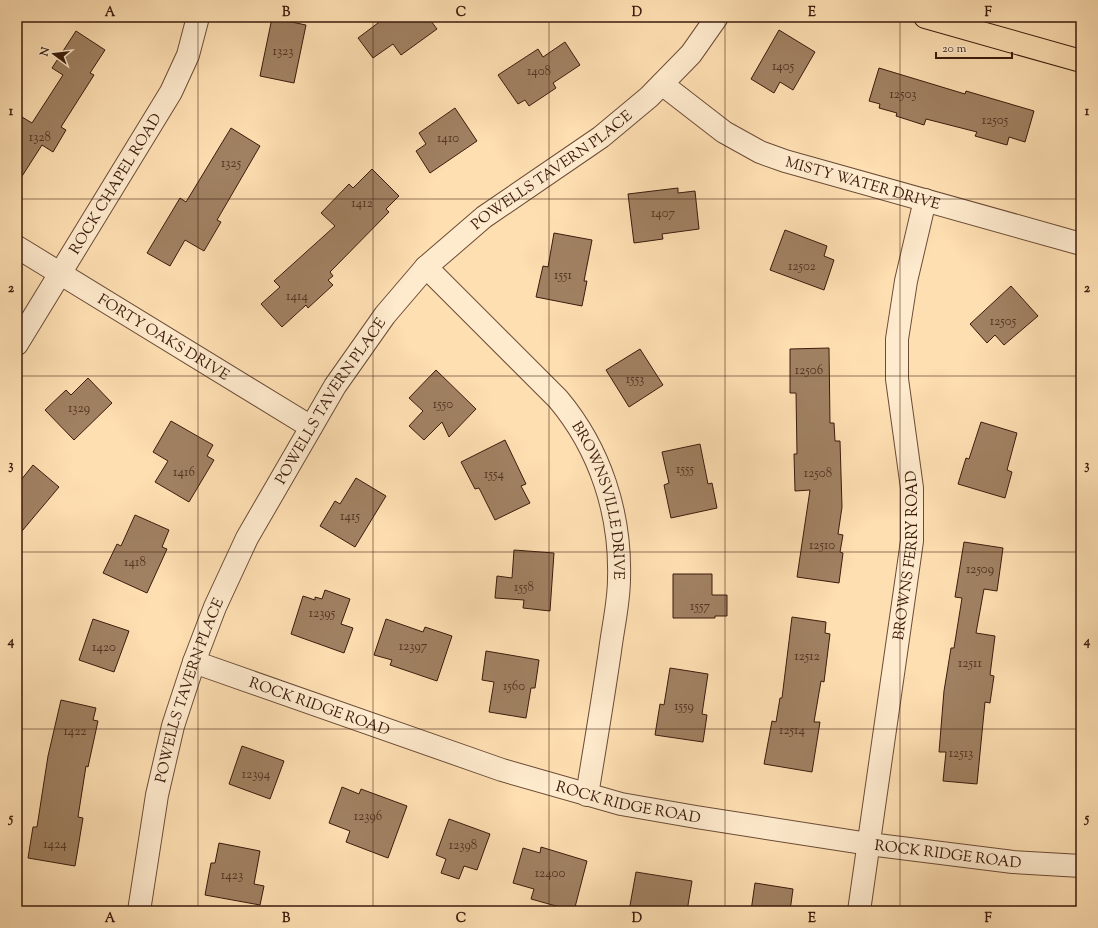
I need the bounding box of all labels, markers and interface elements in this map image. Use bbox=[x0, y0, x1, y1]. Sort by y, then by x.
text: A bbox=[105, 4, 116, 22]
text: B bbox=[282, 4, 291, 22]
text: C bbox=[456, 4, 466, 22]
text: D bbox=[632, 4, 642, 22]
text: E bbox=[808, 4, 816, 22]
text: F bbox=[984, 4, 992, 22]
north arrow bbox=[34, 34, 74, 74]
scale bar bbox=[936, 34, 1012, 60]
text: 20 m bbox=[942, 40, 967, 58]
house number: 1323 bbox=[272, 43, 294, 61]
text: N bbox=[36, 45, 54, 59]
house number: 1405 bbox=[772, 58, 795, 76]
house number: 1408 bbox=[527, 63, 551, 81]
house number: 12503 bbox=[889, 86, 917, 104]
text: 1 bbox=[9, 103, 14, 121]
text: 1 bbox=[1085, 103, 1090, 121]
street label: POWELLS TAVERN PLACE bbox=[467, 106, 637, 236]
street label: ROCK CHAPEL ROAD bbox=[65, 110, 168, 259]
house number: 12505 bbox=[982, 112, 1009, 130]
house number: 1328 bbox=[29, 129, 51, 147]
house number: 1410 bbox=[437, 130, 459, 148]
street label: MISTY WATER DRIVE bbox=[783, 153, 942, 216]
house number: 1325 bbox=[221, 155, 242, 173]
house number: 1412 bbox=[351, 195, 373, 213]
house number: 1407 bbox=[651, 205, 676, 223]
house number: 12502 bbox=[788, 258, 816, 276]
house number: 1551 bbox=[554, 267, 572, 285]
text: 2 bbox=[8, 280, 15, 298]
text: 2 bbox=[1084, 280, 1091, 298]
house number: 1414 bbox=[286, 288, 308, 306]
street label: FORTY OAKS DRIVE bbox=[93, 290, 233, 386]
house number: 12505 bbox=[990, 313, 1017, 331]
street label: POWELLS TAVERN PLACE bbox=[271, 314, 392, 489]
house number: 12506 bbox=[795, 362, 823, 380]
house number: 1553 bbox=[626, 371, 644, 389]
house number: 1550 bbox=[433, 396, 453, 414]
house number: 1329 bbox=[68, 400, 90, 418]
street label: BROWNSVILLE DRIVE bbox=[565, 418, 628, 580]
text: 3 bbox=[8, 457, 14, 475]
text: 3 bbox=[1084, 457, 1090, 475]
house number: 1555 bbox=[676, 461, 695, 479]
house number: 1416 bbox=[173, 464, 195, 482]
house number: 12508 bbox=[804, 465, 832, 483]
house number: 1554 bbox=[484, 466, 504, 484]
street label: BROWNS FERRY ROAD bbox=[889, 469, 924, 642]
house number: 1415 bbox=[340, 508, 360, 526]
house number: 12510 bbox=[809, 537, 835, 555]
house number: 1418 bbox=[124, 554, 146, 572]
house number: 12509 bbox=[966, 561, 994, 579]
house number: 1558 bbox=[514, 579, 534, 597]
street label: POWELLS TAVERN PLACE bbox=[151, 595, 230, 785]
house number: 1557 bbox=[690, 598, 710, 616]
house number: 12395 bbox=[309, 605, 336, 623]
text: 4 bbox=[7, 633, 15, 651]
text: 4 bbox=[1083, 633, 1091, 651]
house number: 12397 bbox=[399, 638, 428, 656]
house number: 1420 bbox=[92, 639, 116, 657]
house number: 12512 bbox=[794, 648, 820, 666]
house number: 12511 bbox=[958, 655, 982, 673]
street label: ROCK RIDGE ROAD bbox=[246, 673, 392, 742]
house number: 1560 bbox=[503, 678, 525, 696]
house number: 1559 bbox=[674, 698, 694, 716]
house number: 12514 bbox=[779, 722, 805, 740]
house number: 1422 bbox=[63, 723, 87, 741]
house number: 12513 bbox=[949, 745, 973, 763]
house number: 12394 bbox=[242, 766, 271, 784]
street label: ROCK RIDGE ROAD bbox=[553, 777, 702, 830]
house number: 12396 bbox=[354, 808, 382, 826]
text: 5 bbox=[8, 810, 14, 828]
text: 5 bbox=[1084, 810, 1090, 828]
house number: 1424 bbox=[43, 836, 67, 854]
street label: ROCK RIDGE ROAD bbox=[873, 836, 1022, 874]
house number: 12398 bbox=[449, 837, 477, 855]
house number: 12400 bbox=[535, 865, 565, 883]
house number: 1423 bbox=[221, 867, 243, 885]
text: A bbox=[105, 910, 116, 928]
text: B bbox=[282, 910, 291, 928]
text: C bbox=[456, 910, 466, 928]
text: D bbox=[632, 910, 642, 928]
text: E bbox=[808, 910, 816, 928]
text: F bbox=[984, 910, 992, 928]

